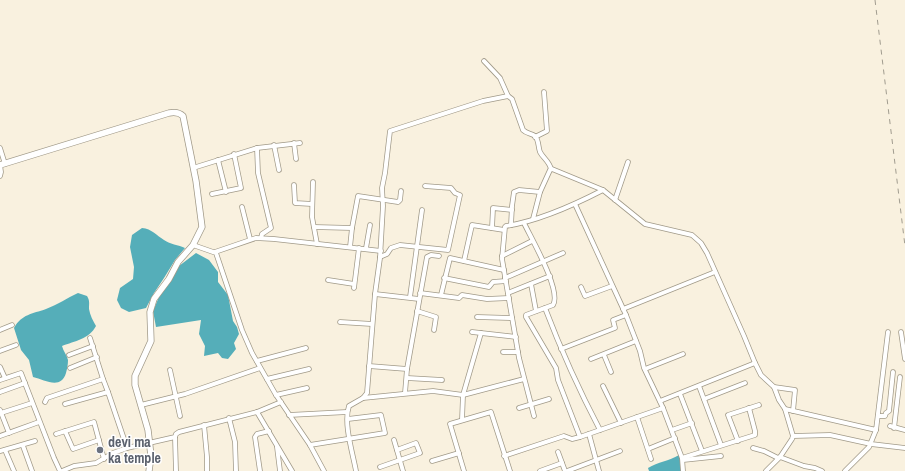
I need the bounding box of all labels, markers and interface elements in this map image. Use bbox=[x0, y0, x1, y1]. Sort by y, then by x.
place label: devi ma ka temple bbox=[108, 433, 161, 467]
marker: devi ma ka temple bbox=[95, 445, 105, 455]

